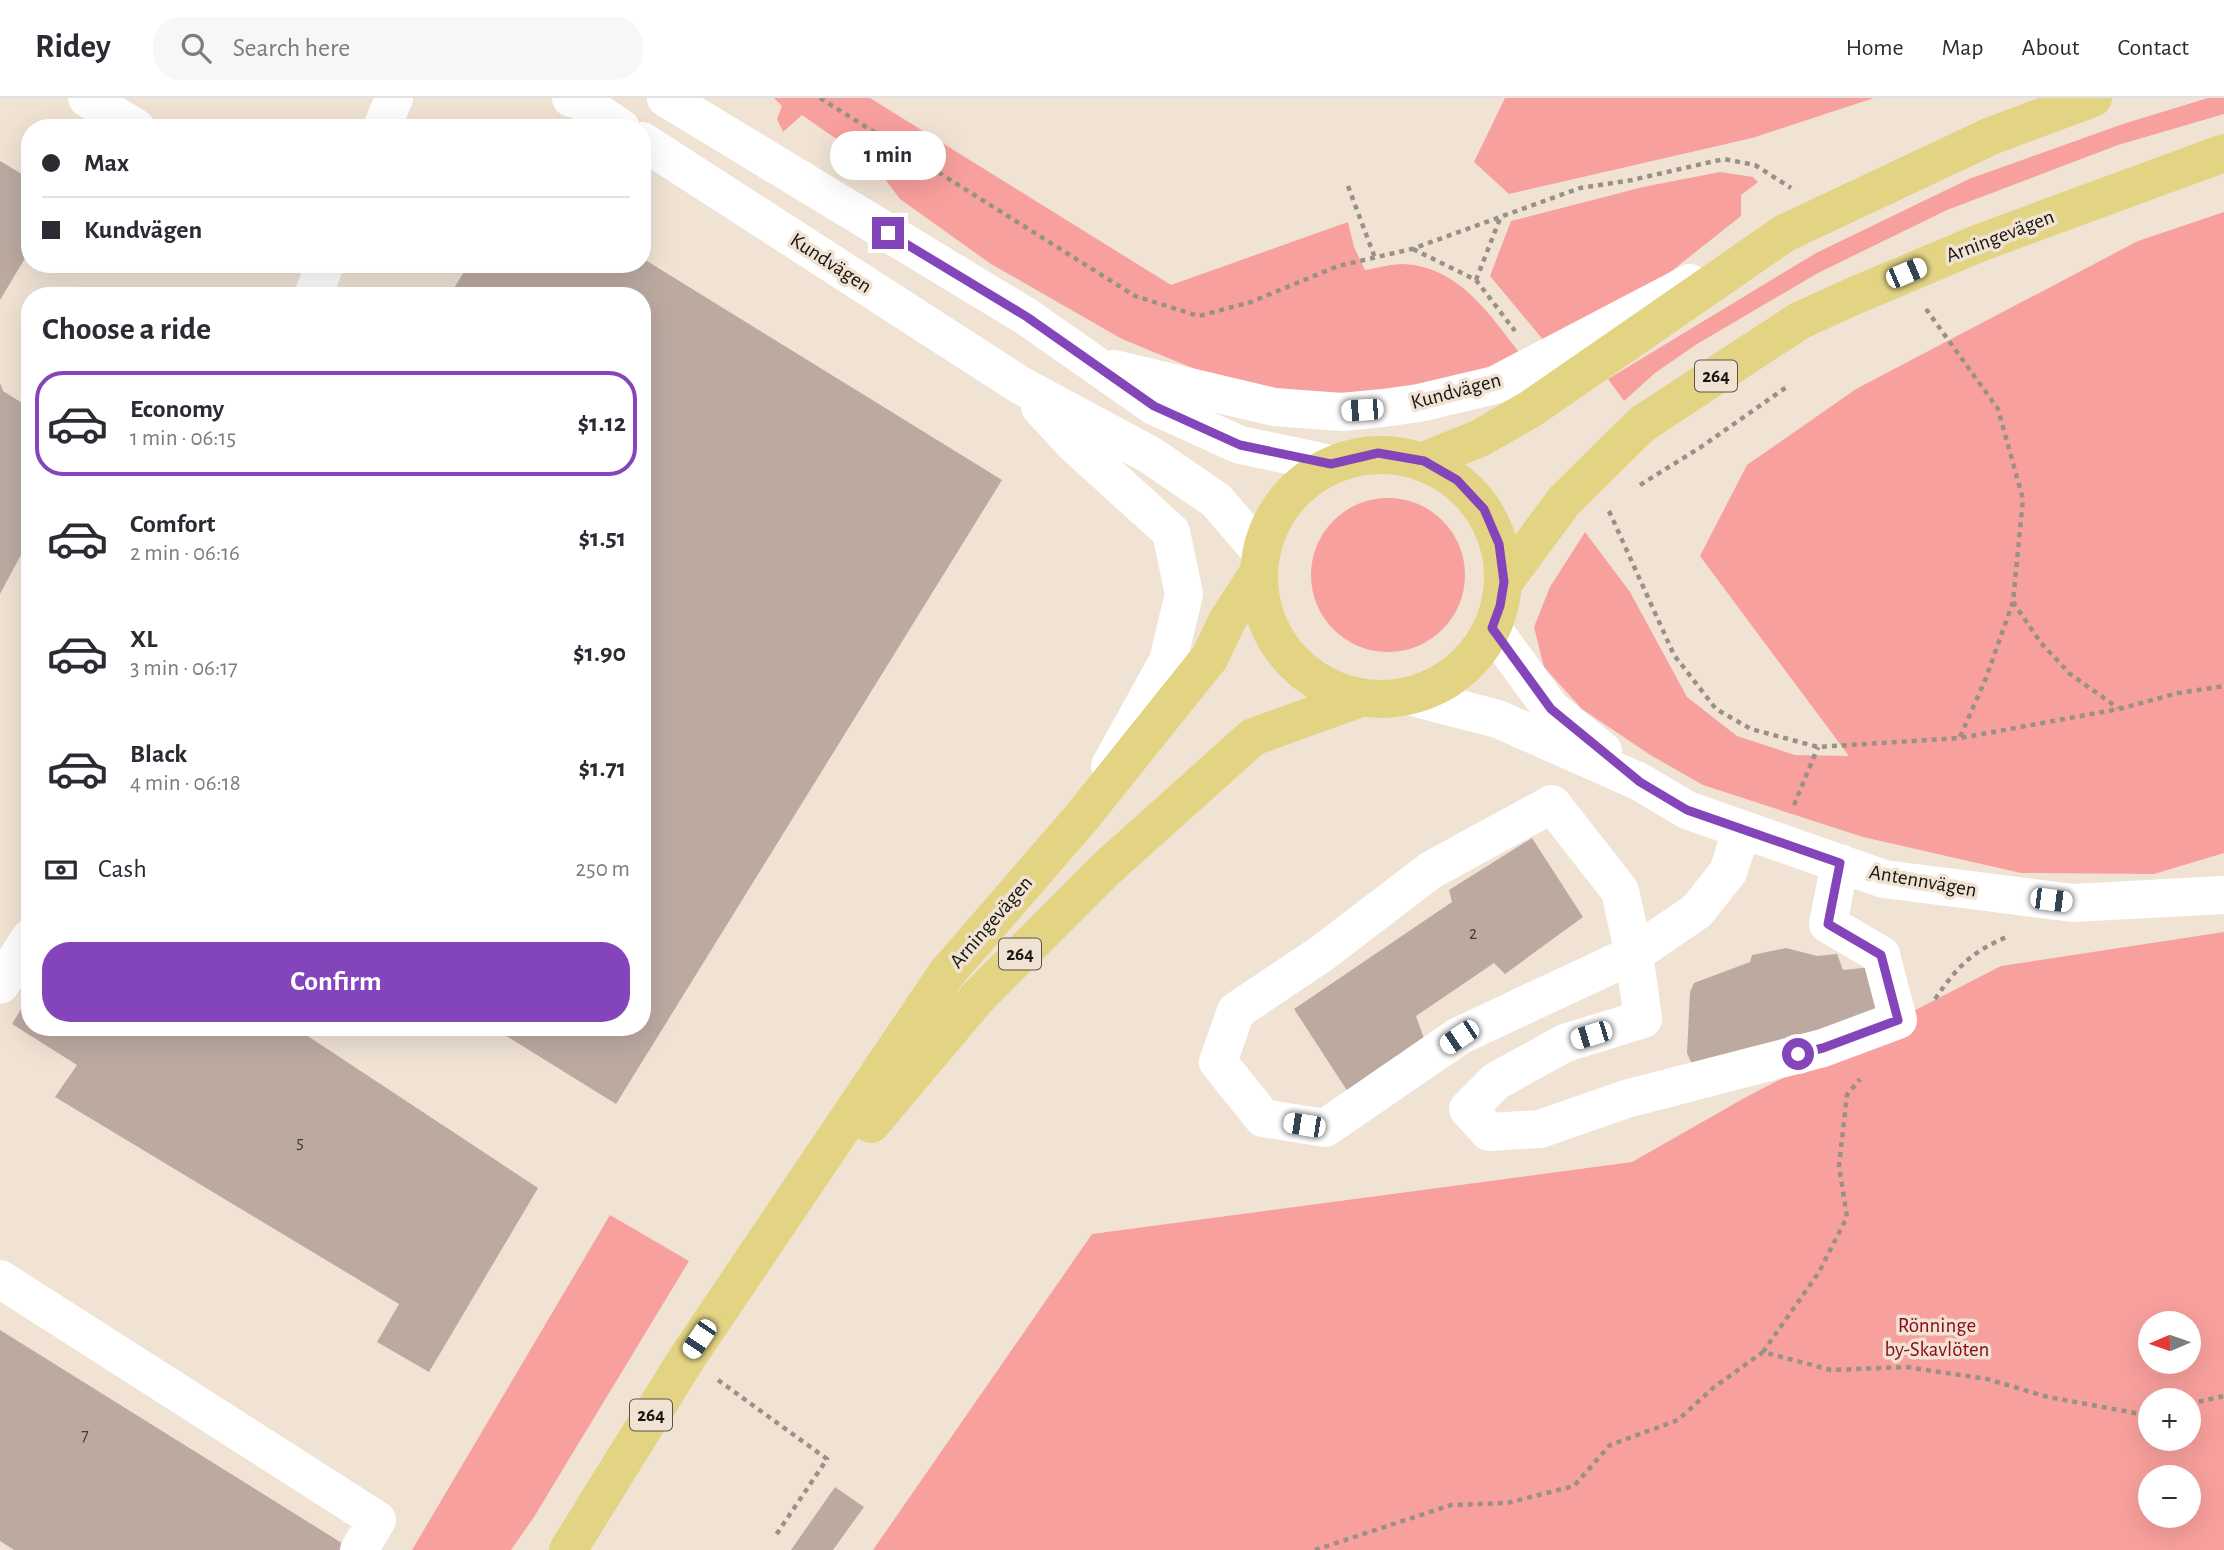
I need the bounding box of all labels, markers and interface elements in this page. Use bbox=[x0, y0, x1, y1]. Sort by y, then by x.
search box bbox=[153, 17, 643, 80]
icon: search bbox=[177, 29, 215, 67]
text: Ridey bbox=[35, 31, 111, 64]
text: Search here bbox=[233, 35, 350, 61]
text: Home bbox=[1846, 36, 1904, 60]
text: Map bbox=[1942, 36, 1984, 60]
text: About bbox=[2022, 36, 2079, 60]
text: Contact bbox=[2117, 36, 2189, 60]
callout: 1 min bbox=[830, 131, 946, 180]
text: 1 min bbox=[864, 144, 912, 167]
text: Max bbox=[84, 150, 129, 176]
street label: Arningevägen bbox=[1943, 206, 2057, 266]
text: Kundvägen bbox=[84, 217, 202, 243]
route end bbox=[872, 217, 904, 249]
street label: Kundvägen bbox=[787, 229, 875, 297]
car bbox=[1883, 255, 1930, 291]
text: Choose a ride bbox=[42, 313, 211, 345]
road number: 264 bbox=[1695, 360, 1737, 392]
street label: Kundvägen bbox=[1409, 369, 1503, 413]
icon: car bbox=[46, 392, 109, 455]
text: Economy bbox=[130, 396, 224, 422]
car bbox=[1341, 398, 1384, 422]
text: $1.12 bbox=[577, 410, 626, 436]
text: 1 min · 06:15 bbox=[130, 427, 236, 450]
icon: car bbox=[46, 507, 109, 570]
text: Comfort bbox=[130, 511, 215, 537]
text: $1.51 bbox=[578, 525, 626, 551]
text: 2 min · 06:16 bbox=[130, 542, 240, 565]
icon: car bbox=[46, 622, 109, 685]
text: XL bbox=[130, 626, 157, 652]
text: $1.90 bbox=[573, 640, 626, 666]
text: 3 min · 06:17 bbox=[130, 657, 238, 680]
icon: car bbox=[46, 737, 109, 800]
text: Black bbox=[130, 741, 187, 767]
text: $1.71 bbox=[578, 755, 626, 781]
text: 4 min · 06:18 bbox=[130, 772, 241, 795]
icon: cash bbox=[42, 851, 80, 889]
text: Cash bbox=[98, 856, 147, 882]
text: 250 m bbox=[576, 858, 630, 881]
street label: Antennvägen bbox=[1868, 861, 1978, 901]
street label: Arningevägen bbox=[946, 872, 1036, 972]
car bbox=[2029, 887, 2074, 913]
house number: 2 bbox=[1469, 925, 1477, 943]
road number: 264 bbox=[999, 939, 1041, 970]
button: Confirm bbox=[42, 942, 630, 1022]
car bbox=[1436, 1017, 1483, 1057]
car bbox=[1568, 1019, 1615, 1051]
route start bbox=[1782, 1038, 1814, 1070]
car bbox=[1282, 1111, 1327, 1139]
house number: 5 bbox=[296, 1134, 304, 1152]
north arrow bbox=[2138, 1311, 2202, 1374]
map controls bbox=[2138, 1311, 2201, 1528]
park label: Rönninge by-Skavlöten bbox=[1885, 1315, 1989, 1360]
car bbox=[679, 1316, 720, 1362]
button: + bbox=[2138, 1388, 2201, 1451]
road number: 264 bbox=[630, 1400, 672, 1430]
house number: 7 bbox=[81, 1427, 89, 1445]
button: − bbox=[2138, 1465, 2201, 1528]

